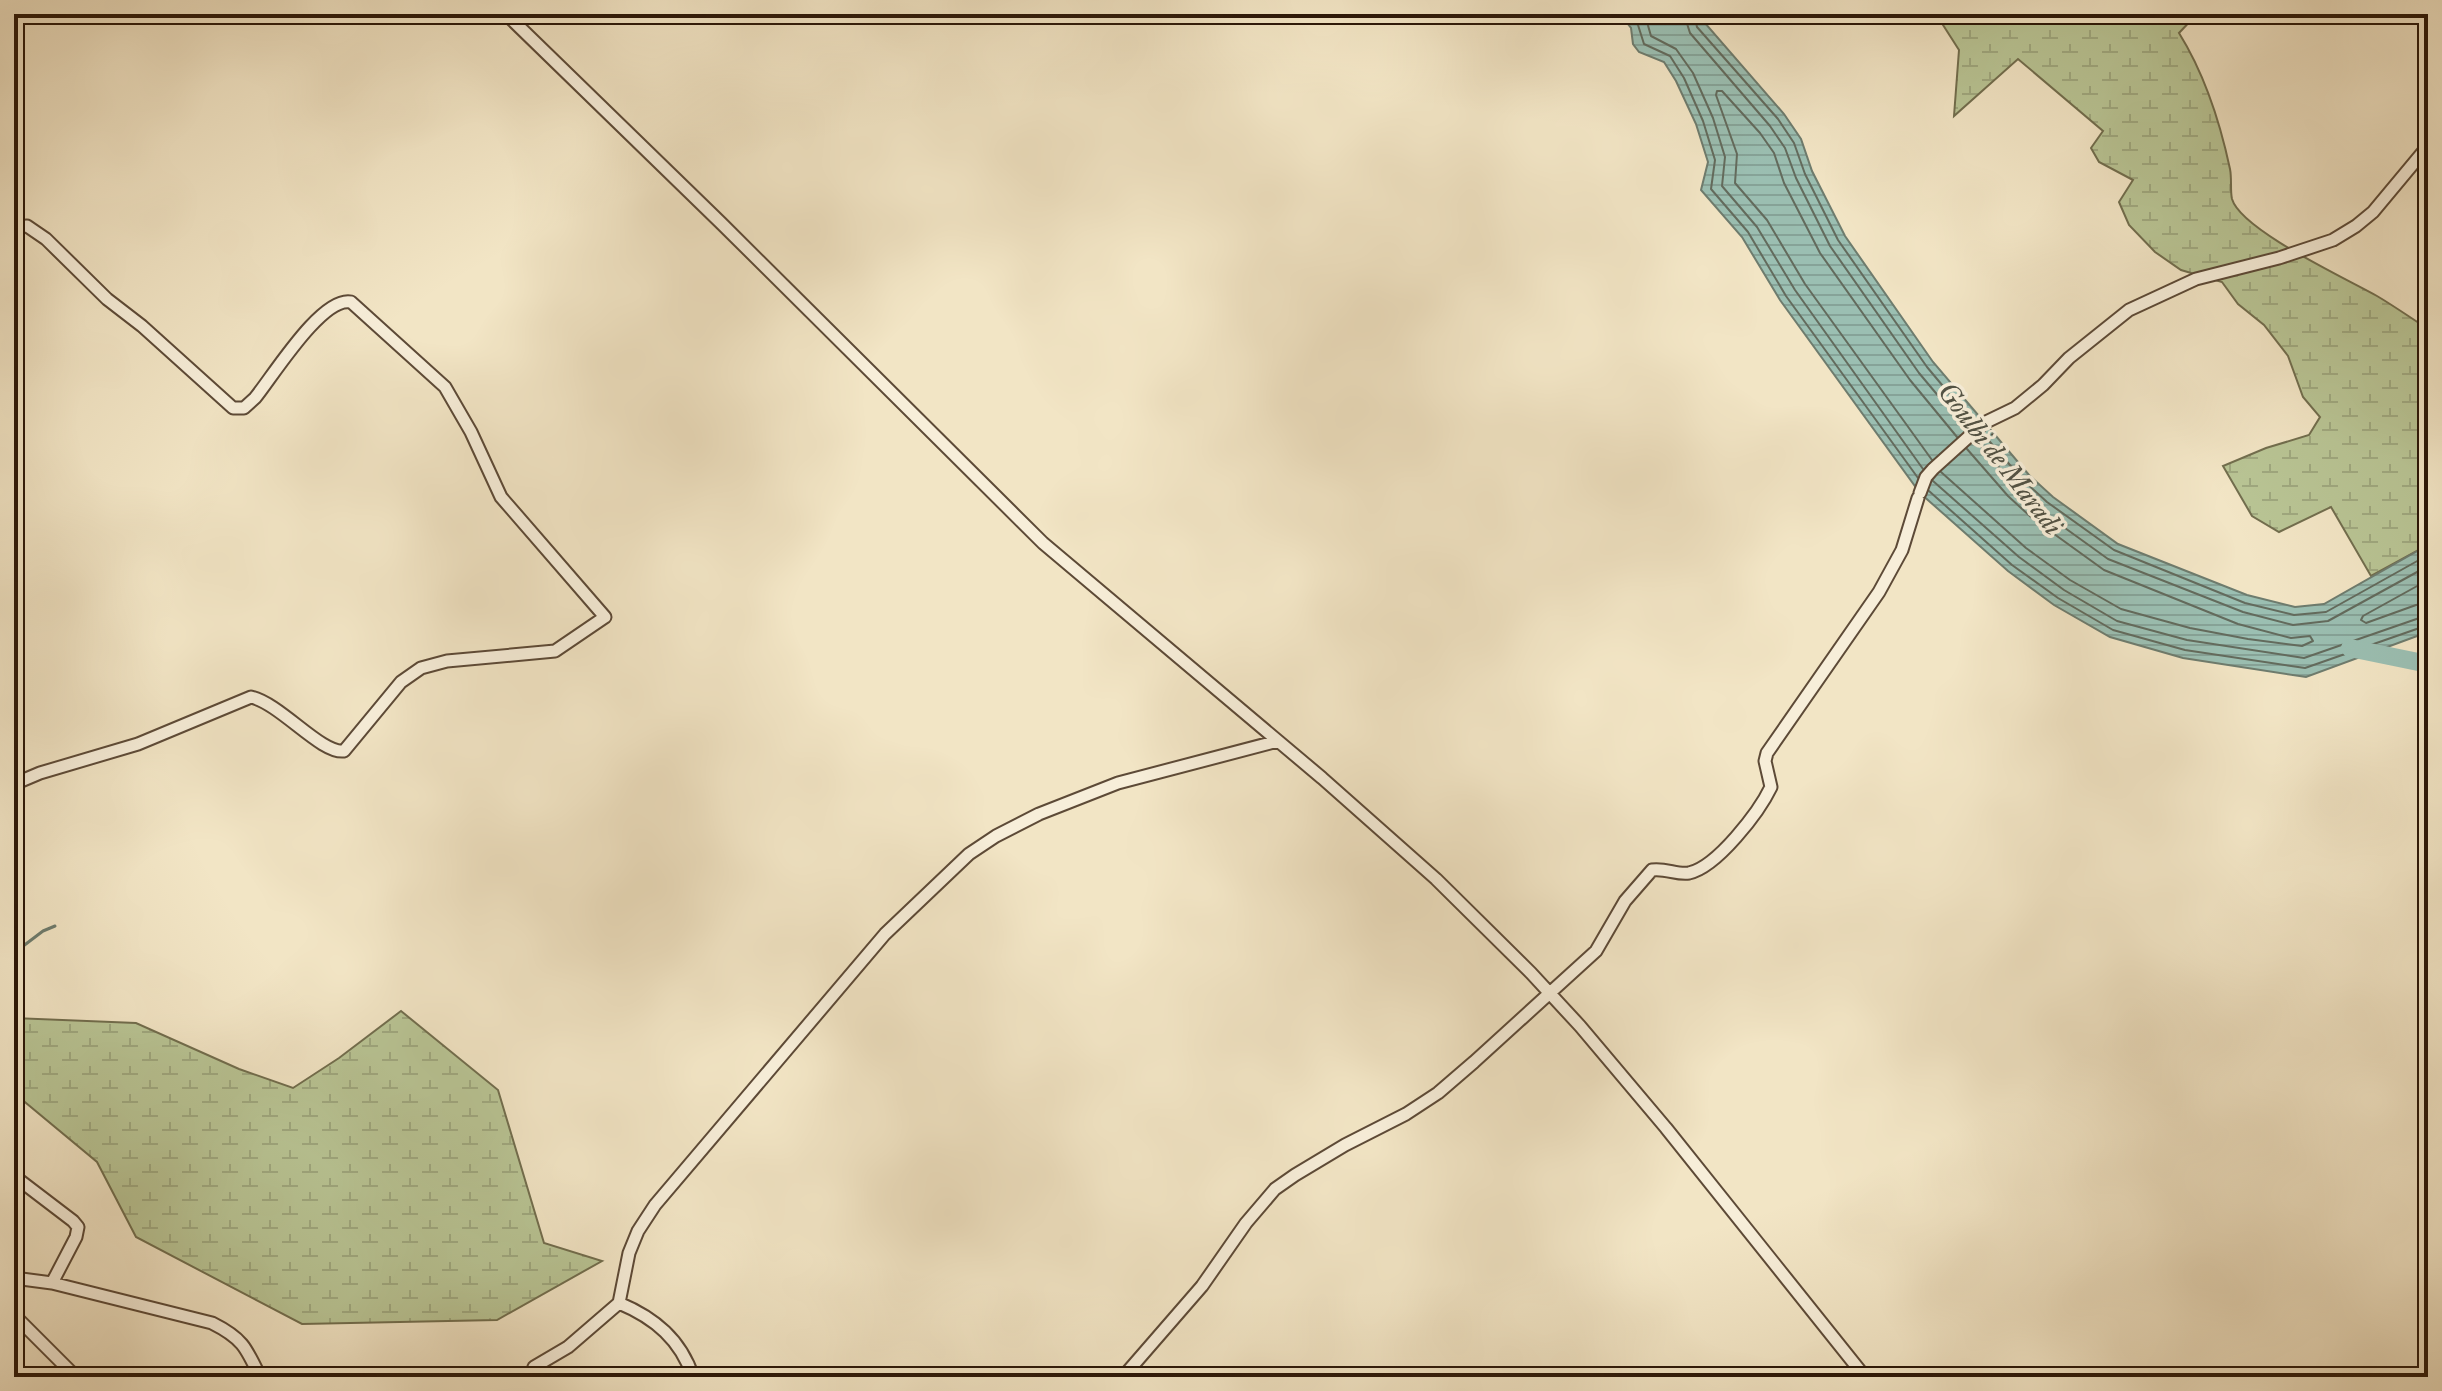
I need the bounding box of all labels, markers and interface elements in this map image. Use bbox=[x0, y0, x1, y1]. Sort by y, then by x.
water label: Goulbi de Maradi bbox=[1929, 376, 2071, 543]

